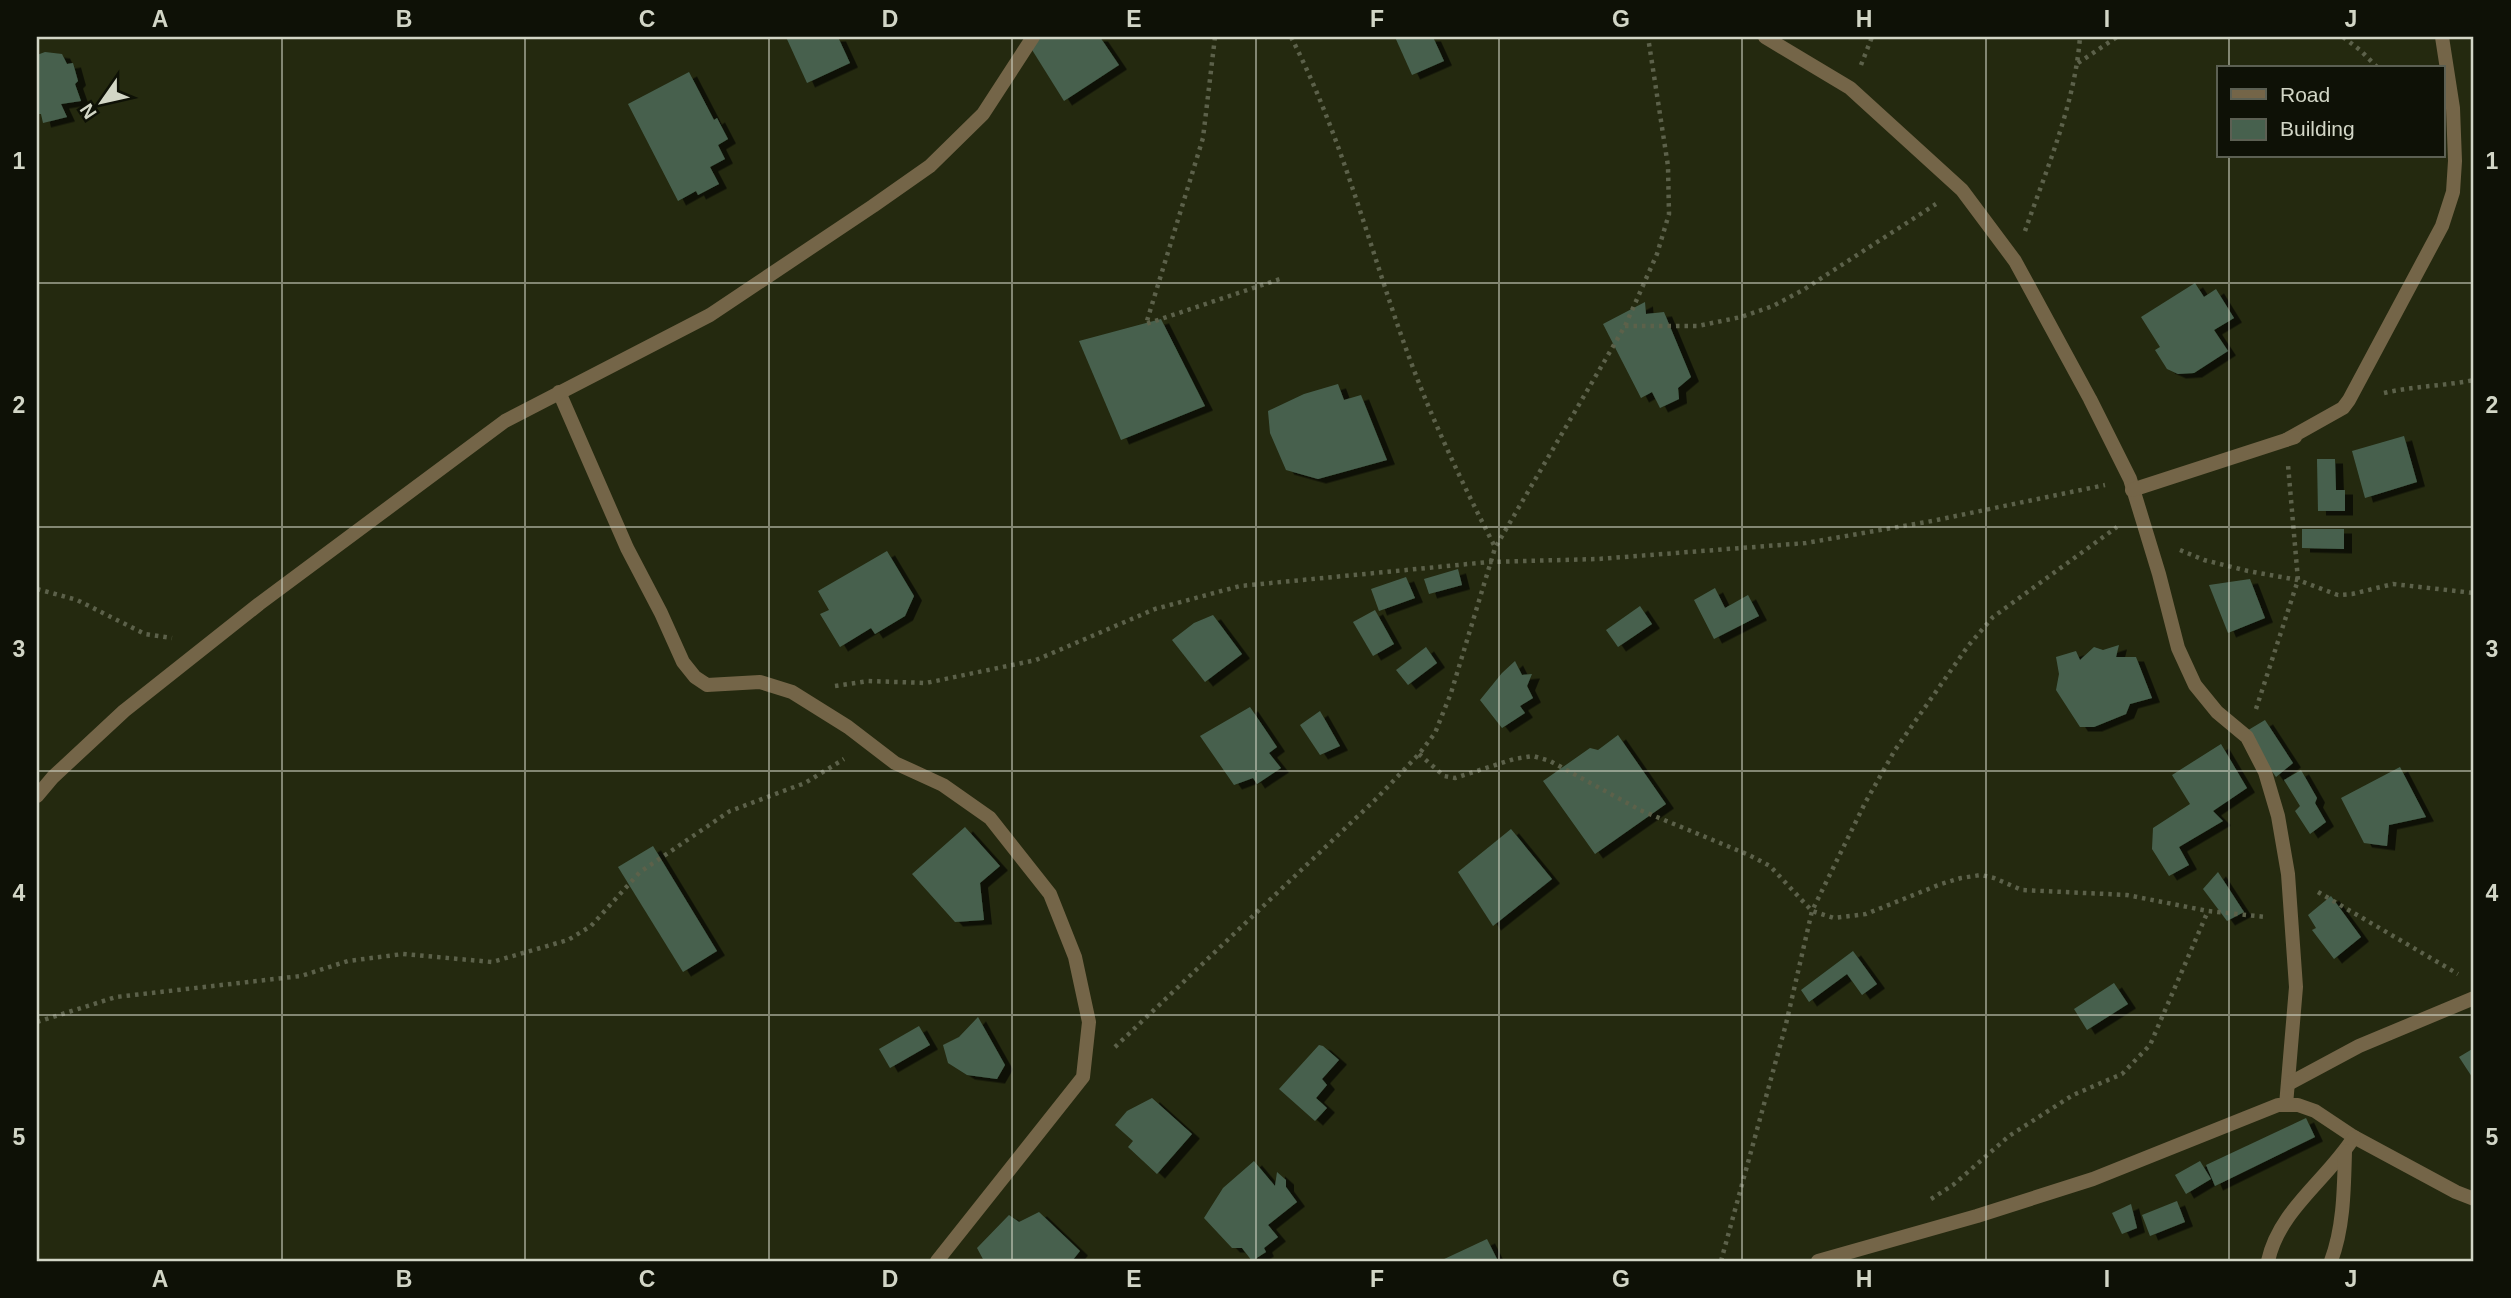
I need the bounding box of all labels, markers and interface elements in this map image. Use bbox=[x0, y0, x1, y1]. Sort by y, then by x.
text: A bbox=[152, 6, 168, 32]
text: B bbox=[396, 6, 412, 32]
text: C bbox=[639, 6, 655, 32]
text: D bbox=[882, 6, 898, 32]
text: E bbox=[1126, 6, 1142, 32]
text: F bbox=[1370, 6, 1384, 32]
text: G bbox=[1612, 6, 1630, 32]
text: H bbox=[1856, 6, 1872, 32]
text: I bbox=[2104, 6, 2110, 32]
text: J bbox=[2345, 6, 2357, 32]
north arrow bbox=[66, 66, 136, 136]
legend bbox=[2217, 66, 2444, 158]
text: Road bbox=[2280, 83, 2330, 106]
text: N bbox=[76, 100, 101, 123]
text: Building bbox=[2280, 117, 2355, 140]
text: 1 bbox=[13, 148, 26, 174]
text: 1 bbox=[2486, 148, 2499, 174]
text: 2 bbox=[13, 392, 25, 418]
text: 2 bbox=[2486, 392, 2498, 418]
text: 3 bbox=[13, 636, 25, 662]
text: 3 bbox=[2486, 636, 2498, 662]
text: 4 bbox=[13, 880, 26, 906]
text: 4 bbox=[2486, 880, 2499, 906]
text: 5 bbox=[13, 1124, 26, 1150]
text: 5 bbox=[2486, 1124, 2499, 1150]
text: A bbox=[152, 1266, 168, 1292]
text: B bbox=[396, 1266, 412, 1292]
text: C bbox=[639, 1266, 655, 1292]
text: D bbox=[882, 1266, 898, 1292]
text: E bbox=[1126, 1266, 1142, 1292]
text: F bbox=[1370, 1266, 1384, 1292]
text: G bbox=[1612, 1266, 1630, 1292]
text: H bbox=[1856, 1266, 1872, 1292]
text: I bbox=[2104, 1266, 2110, 1292]
text: J bbox=[2345, 1266, 2357, 1292]

